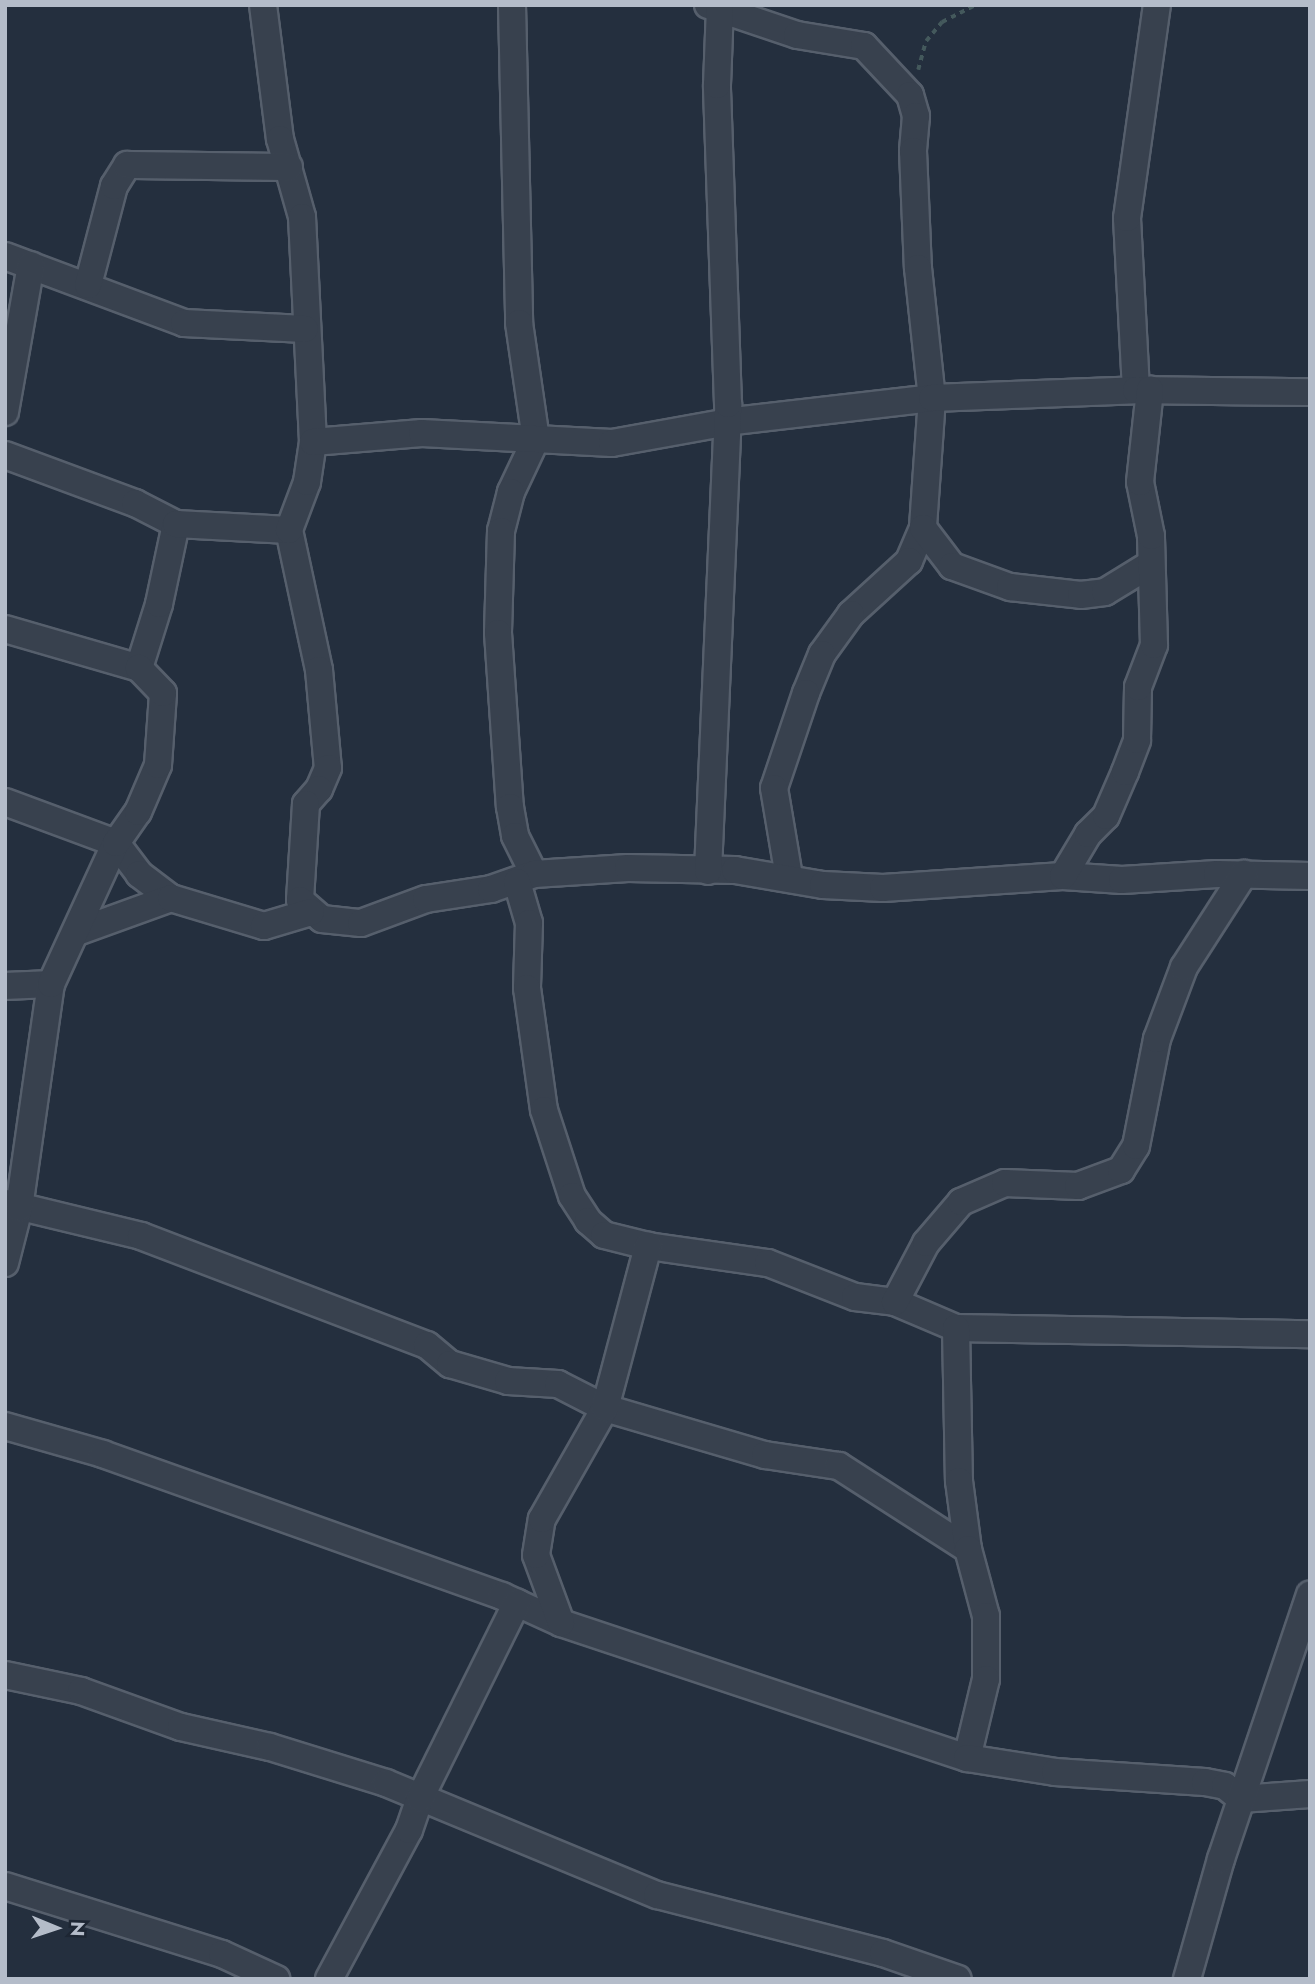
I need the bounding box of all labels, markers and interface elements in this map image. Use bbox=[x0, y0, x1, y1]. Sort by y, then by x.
north arrow bbox=[21, 1893, 91, 1963]
text: N bbox=[64, 1921, 91, 1937]

